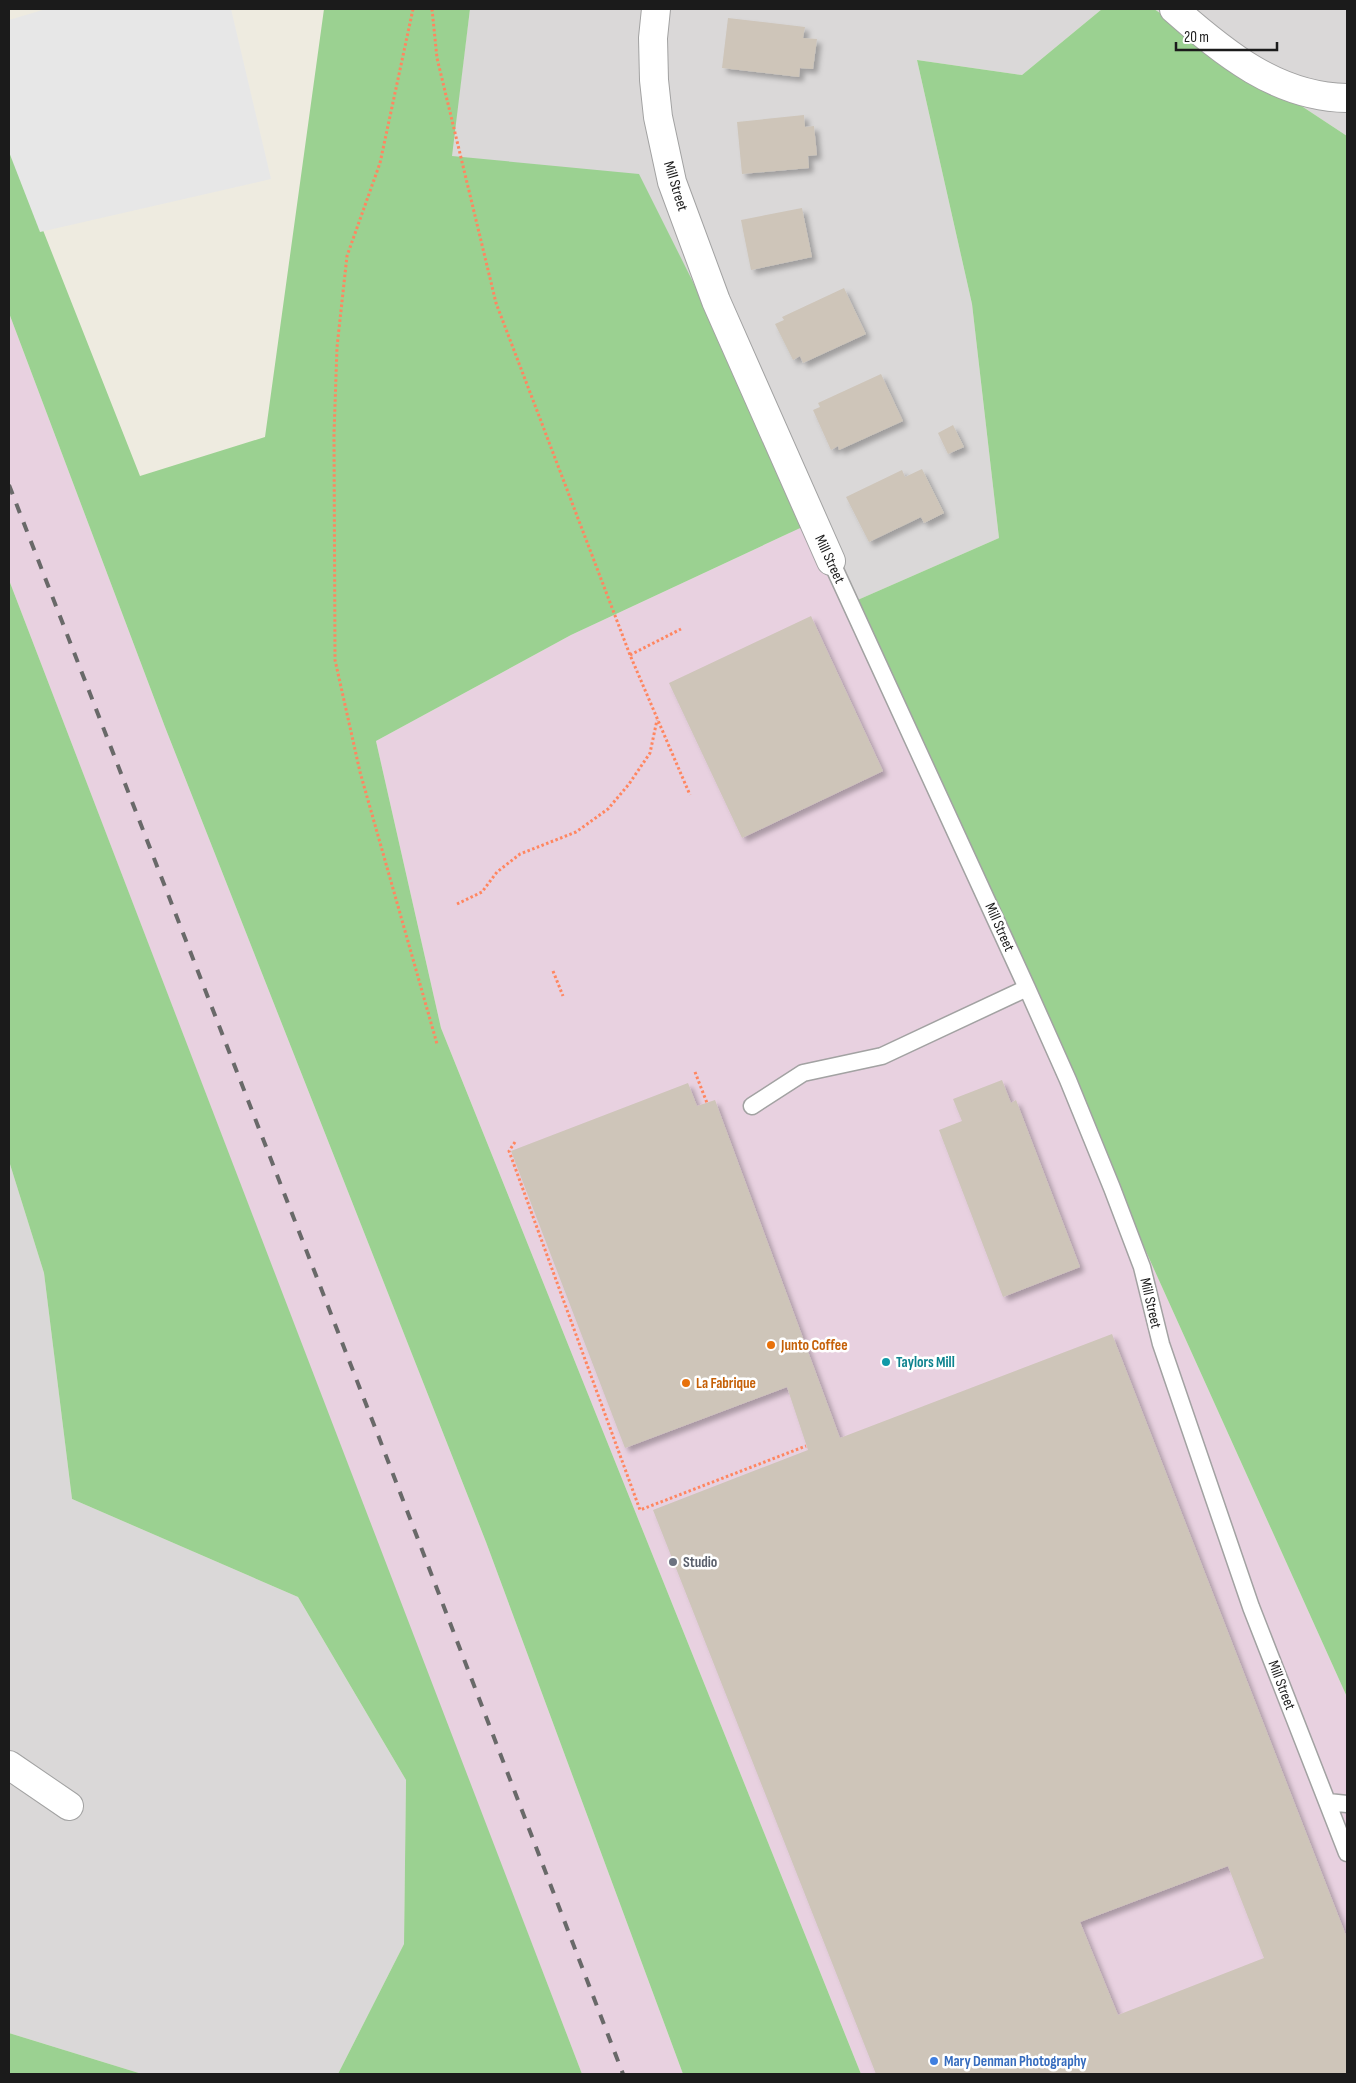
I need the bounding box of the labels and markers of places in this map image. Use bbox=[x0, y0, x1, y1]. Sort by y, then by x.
place label: Junto Coffee bbox=[780, 1336, 848, 1355]
marker: Junto Coffee bbox=[765, 1339, 777, 1351]
place label: Taylors Mill bbox=[896, 1353, 955, 1372]
marker: Taylors Mill bbox=[880, 1356, 892, 1368]
place label: La Fabrique bbox=[696, 1374, 756, 1393]
marker: La Fabrique bbox=[680, 1377, 692, 1389]
place label: Studio bbox=[683, 1553, 717, 1572]
marker: Studio bbox=[667, 1556, 679, 1568]
place label: Mary Denman Photography bbox=[944, 2052, 1087, 2071]
marker: Mary Denman Photography bbox=[928, 2055, 940, 2067]

